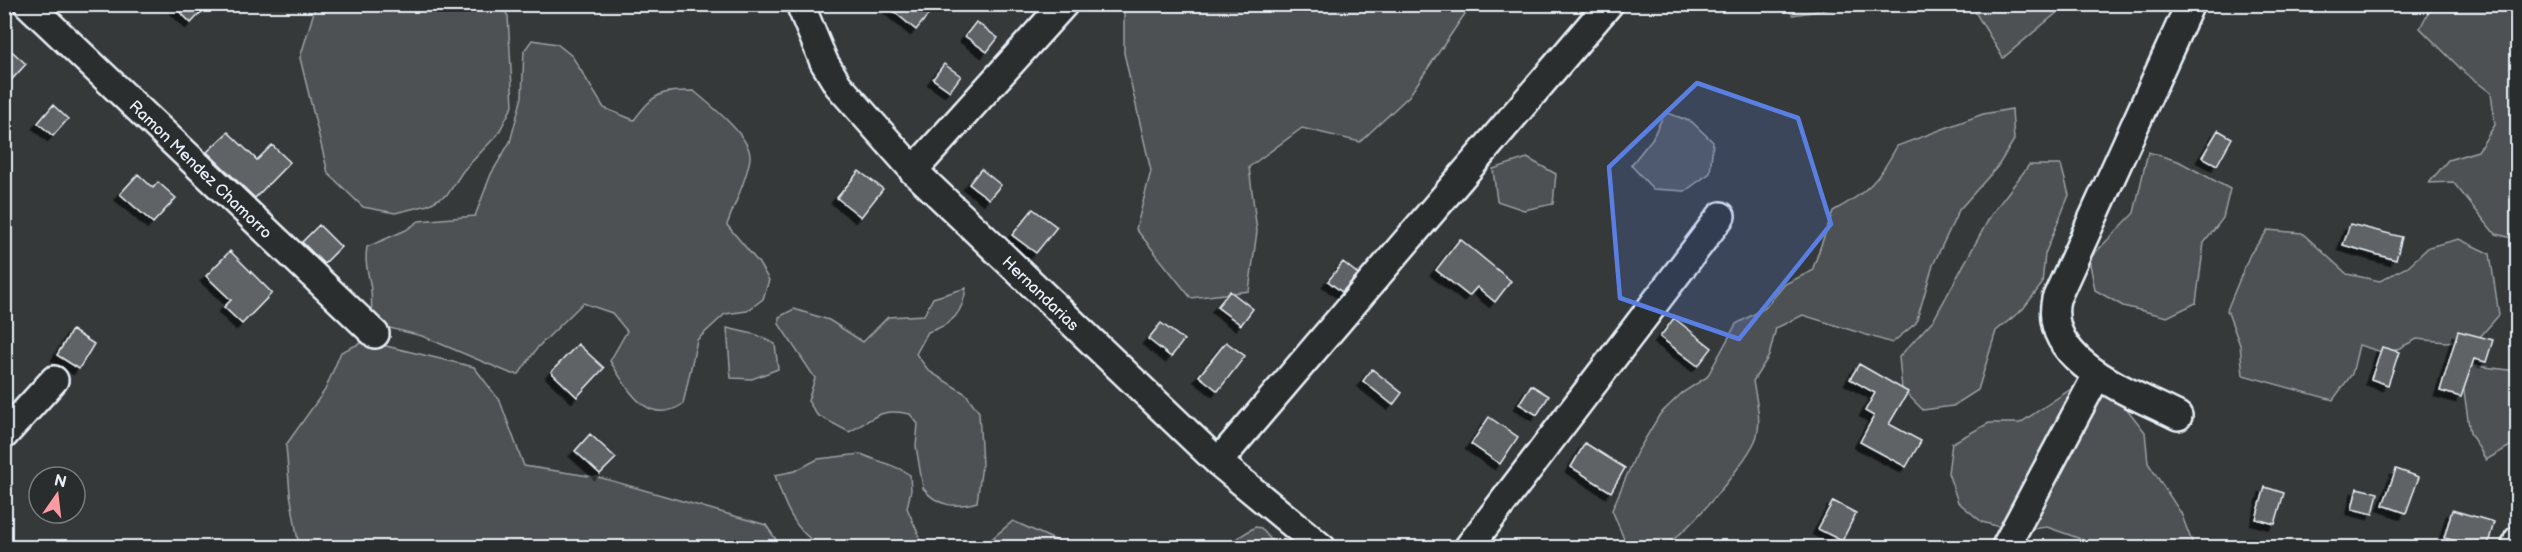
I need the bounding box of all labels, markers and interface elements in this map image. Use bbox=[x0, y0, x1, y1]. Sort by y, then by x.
street label: Ramon Mendez Chamorro bbox=[125, 97, 275, 243]
street label: Hernandarias bbox=[998, 253, 1082, 335]
north arrow bbox=[27, 465, 87, 525]
text: N bbox=[52, 471, 68, 493]

